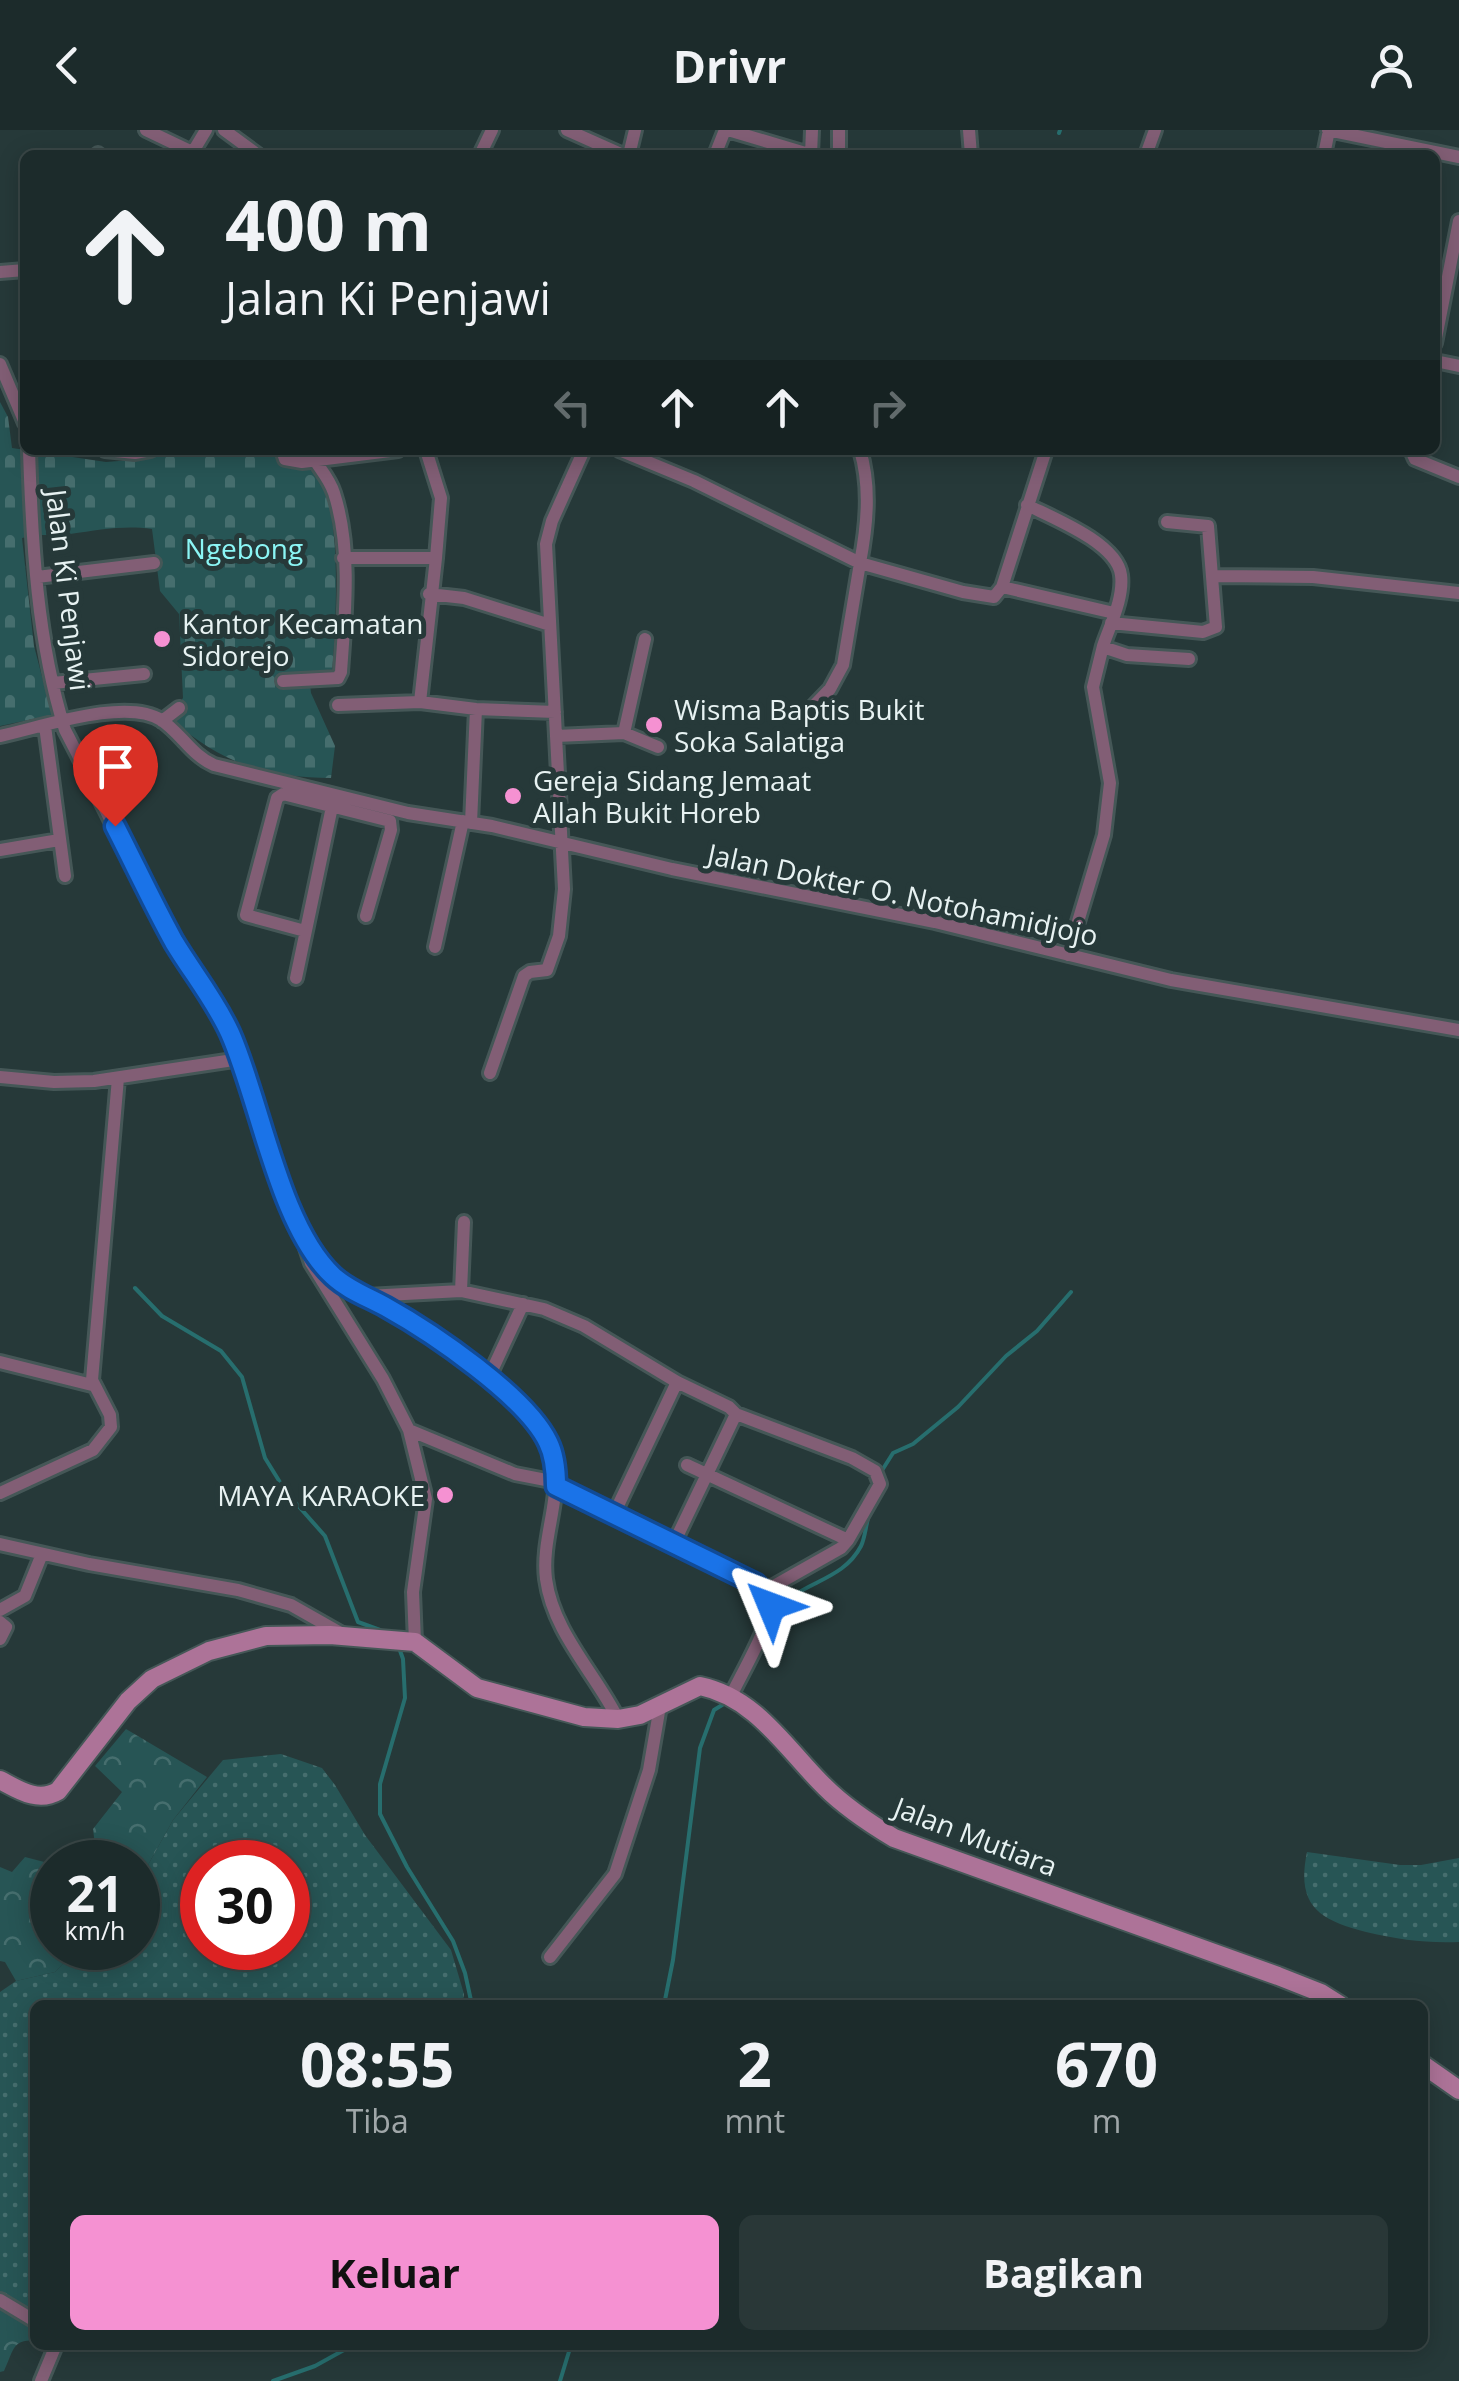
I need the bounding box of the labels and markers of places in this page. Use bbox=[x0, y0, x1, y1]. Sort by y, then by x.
place label: Kantor Kecamatan Sidorejo bbox=[182, 604, 423, 674]
marker: Kantor Kecamatan Sidorejo bbox=[151, 628, 173, 650]
place label: Wisma Baptis Bukit Soka Salatiga bbox=[674, 690, 925, 760]
marker: Wisma Baptis Bukit Soka Salatiga bbox=[643, 714, 665, 736]
pin bbox=[73, 724, 158, 827]
place label: Gereja Sidang Jemaat Allah Bukit Horeb bbox=[533, 761, 811, 831]
marker: Gereja Sidang Jemaat Allah Bukit Horeb bbox=[502, 785, 524, 807]
place label: MAYA KARAOKE bbox=[217, 1476, 425, 1514]
marker: MAYA KARAOKE bbox=[434, 1484, 456, 1506]

